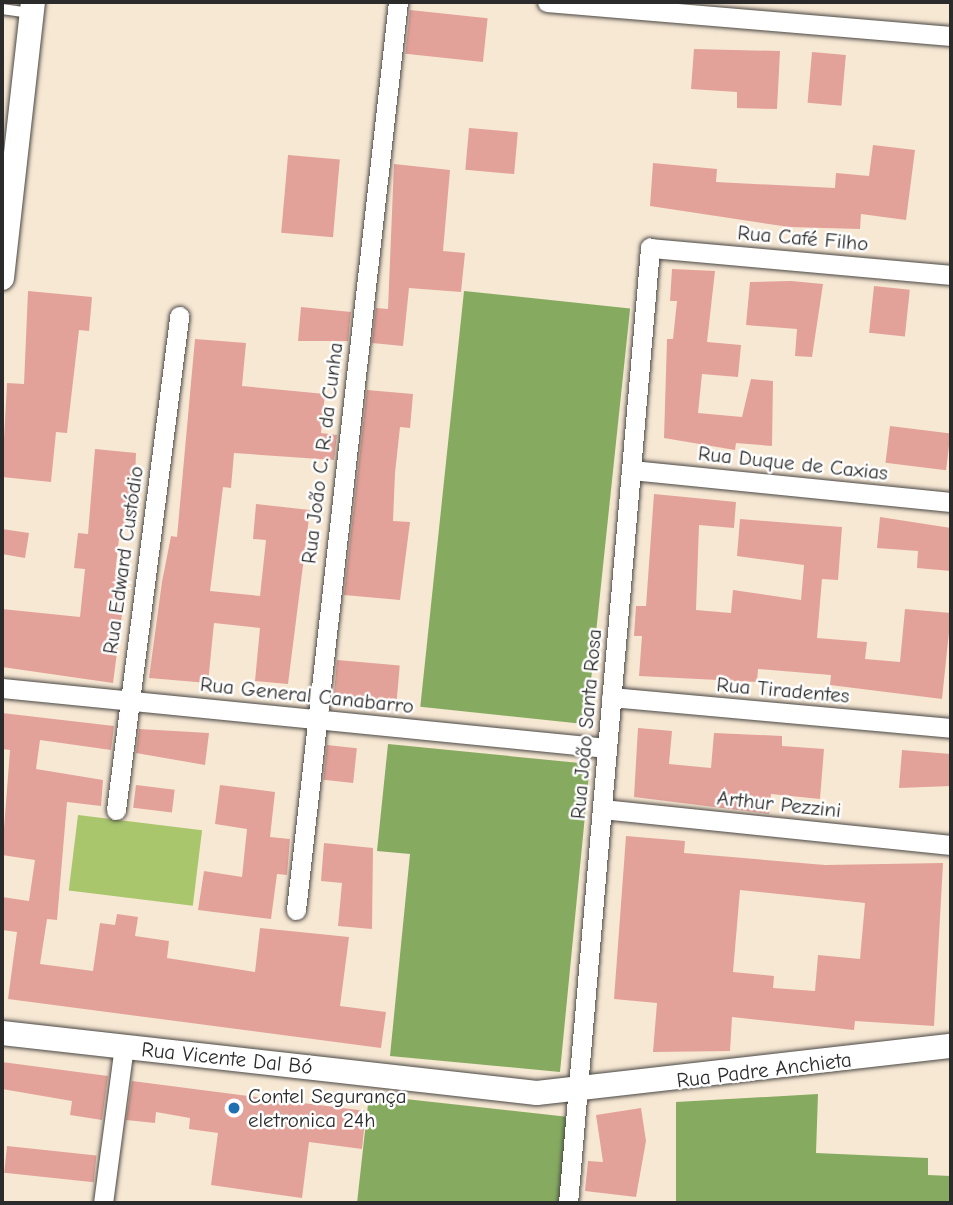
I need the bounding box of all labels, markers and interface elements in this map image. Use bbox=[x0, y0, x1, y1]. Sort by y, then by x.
street label: Rua Café Filho bbox=[736, 220, 870, 256]
street label: Rua João C. R. da Cunha bbox=[296, 341, 348, 565]
street label: Rua Duque de Caxias bbox=[697, 440, 889, 486]
street label: Rua Edward Custódio bbox=[97, 464, 149, 656]
street label: Rua João Santa Rosa bbox=[565, 628, 607, 820]
street label: Rua General Canabarro bbox=[199, 671, 415, 719]
street label: Rua Tiradentes bbox=[715, 672, 851, 708]
street label: Arthur Pezzini bbox=[716, 785, 842, 823]
street label: Rua Vicente Dal Bó bbox=[140, 1036, 314, 1080]
street label: Rua Padre Anchieta bbox=[675, 1047, 853, 1093]
place label: Contel Segurança eletronica 24h bbox=[248, 1083, 406, 1133]
marker: Contel Segurança eletronica 24h bbox=[226, 1100, 242, 1116]

